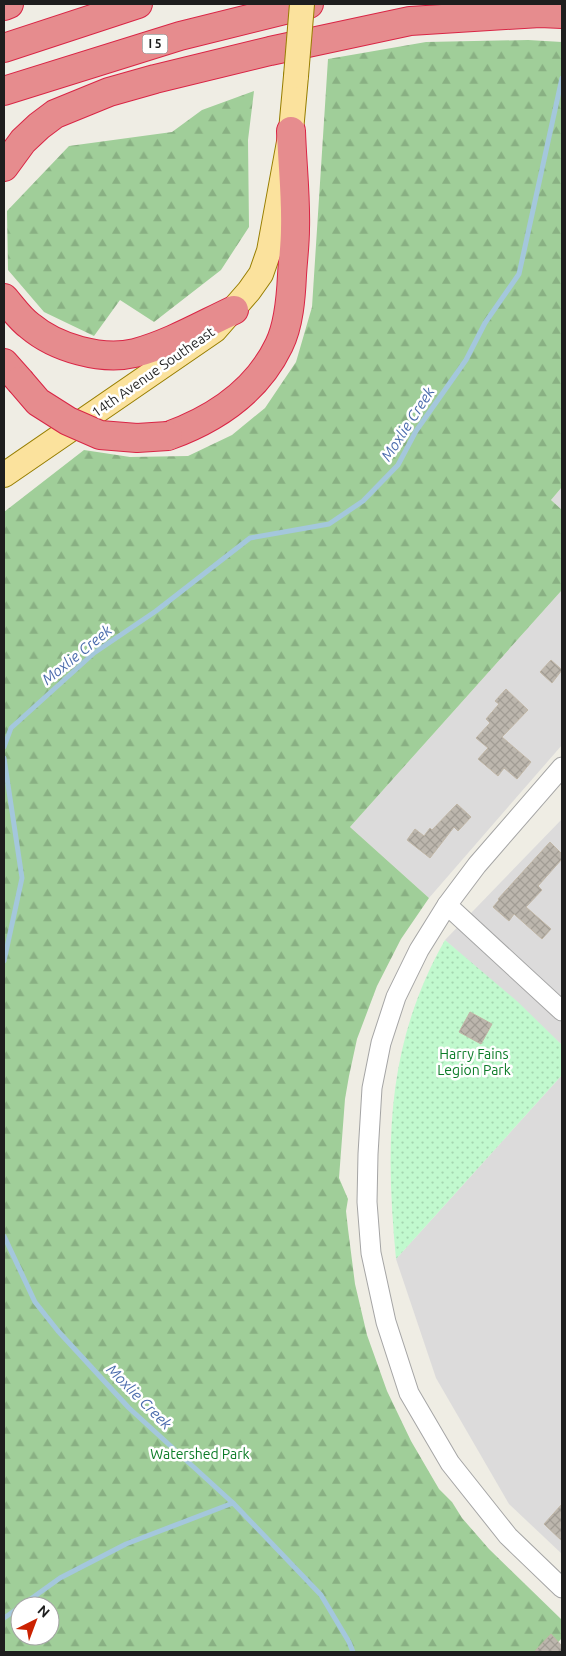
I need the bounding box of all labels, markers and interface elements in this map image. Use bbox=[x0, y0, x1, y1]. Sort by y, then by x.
road number: I 5 bbox=[142, 34, 168, 54]
street label: 14th Avenue Southeast bbox=[88, 323, 218, 421]
water label: Moxlie Creek bbox=[377, 383, 438, 464]
water label: Moxlie Creek bbox=[38, 621, 115, 688]
park label: Harry Fains Legion Park bbox=[437, 1046, 511, 1078]
water label: Moxlie Creek bbox=[103, 1361, 176, 1433]
park label: Watershed Park bbox=[150, 1446, 250, 1462]
north arrow bbox=[10, 1596, 60, 1646]
text: N bbox=[34, 1602, 53, 1621]

